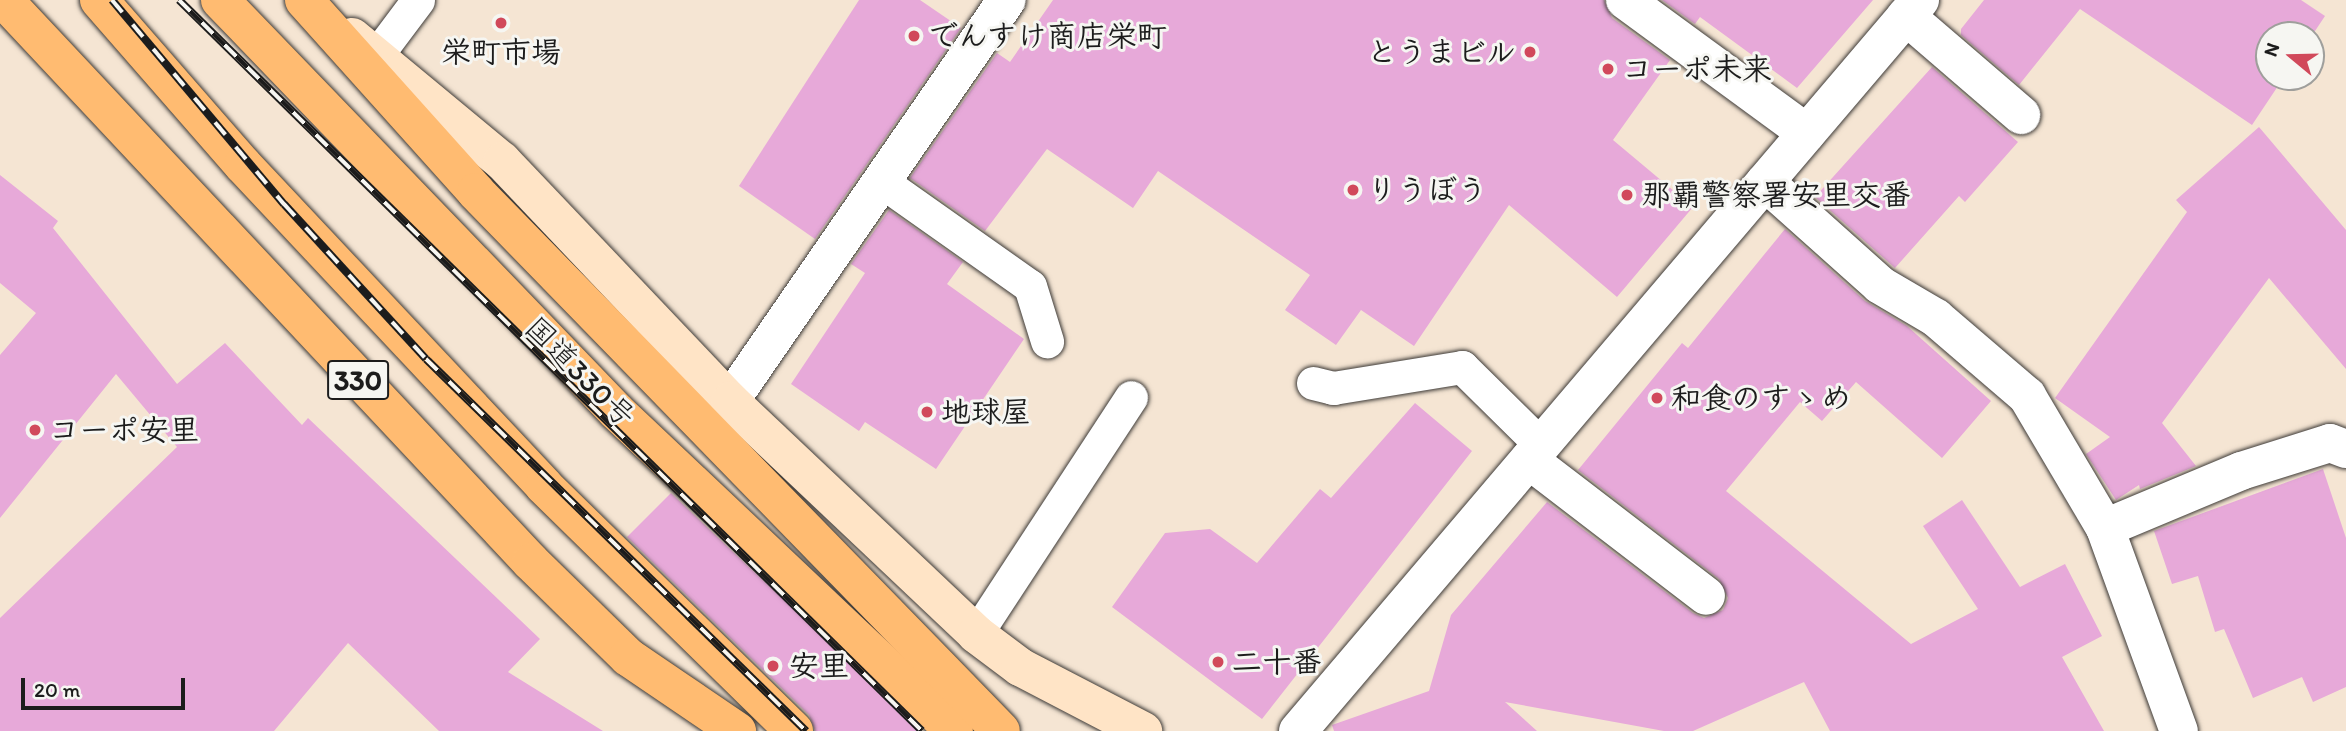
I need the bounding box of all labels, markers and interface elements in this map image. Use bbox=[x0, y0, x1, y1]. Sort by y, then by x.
marker: 栄町市場 bbox=[493, 15, 509, 31]
place label: でんすけ商店栄町 bbox=[928, 18, 1168, 54]
north arrow bbox=[2255, 21, 2325, 91]
marker: でんすけ商店栄町 bbox=[906, 28, 922, 44]
place label: 栄町市場 bbox=[441, 34, 561, 70]
place label: とうまビル bbox=[1366, 34, 1516, 70]
text: N bbox=[2259, 40, 2285, 59]
marker: とうまビル bbox=[1522, 44, 1538, 60]
place label: コーポ未来 bbox=[1622, 51, 1772, 87]
marker: コーポ未来 bbox=[1600, 61, 1616, 77]
place label: りうぼう bbox=[1367, 172, 1487, 208]
place label: 那覇警察署安里交番 bbox=[1641, 177, 1911, 213]
marker: りうぼう bbox=[1345, 182, 1361, 198]
marker: 那覇警察署安里交番 bbox=[1619, 187, 1635, 203]
street label: 国道330号 bbox=[517, 309, 643, 435]
road number: 330 bbox=[326, 356, 390, 404]
place label: 和食のすゝめ bbox=[1671, 380, 1851, 416]
marker: 和食のすゝめ bbox=[1649, 390, 1665, 406]
place label: 地球屋 bbox=[941, 394, 1031, 430]
marker: 地球屋 bbox=[919, 404, 935, 420]
place label: コーポ安里 bbox=[49, 412, 199, 448]
marker: コーポ安里 bbox=[27, 422, 43, 438]
place label: 二十番 bbox=[1232, 644, 1322, 680]
place label: 安里 bbox=[789, 648, 849, 684]
marker: 二十番 bbox=[1210, 654, 1226, 670]
marker: 安里 bbox=[763, 656, 783, 676]
scale bar bbox=[24, 664, 189, 708]
text: 20 m bbox=[34, 677, 80, 702]

